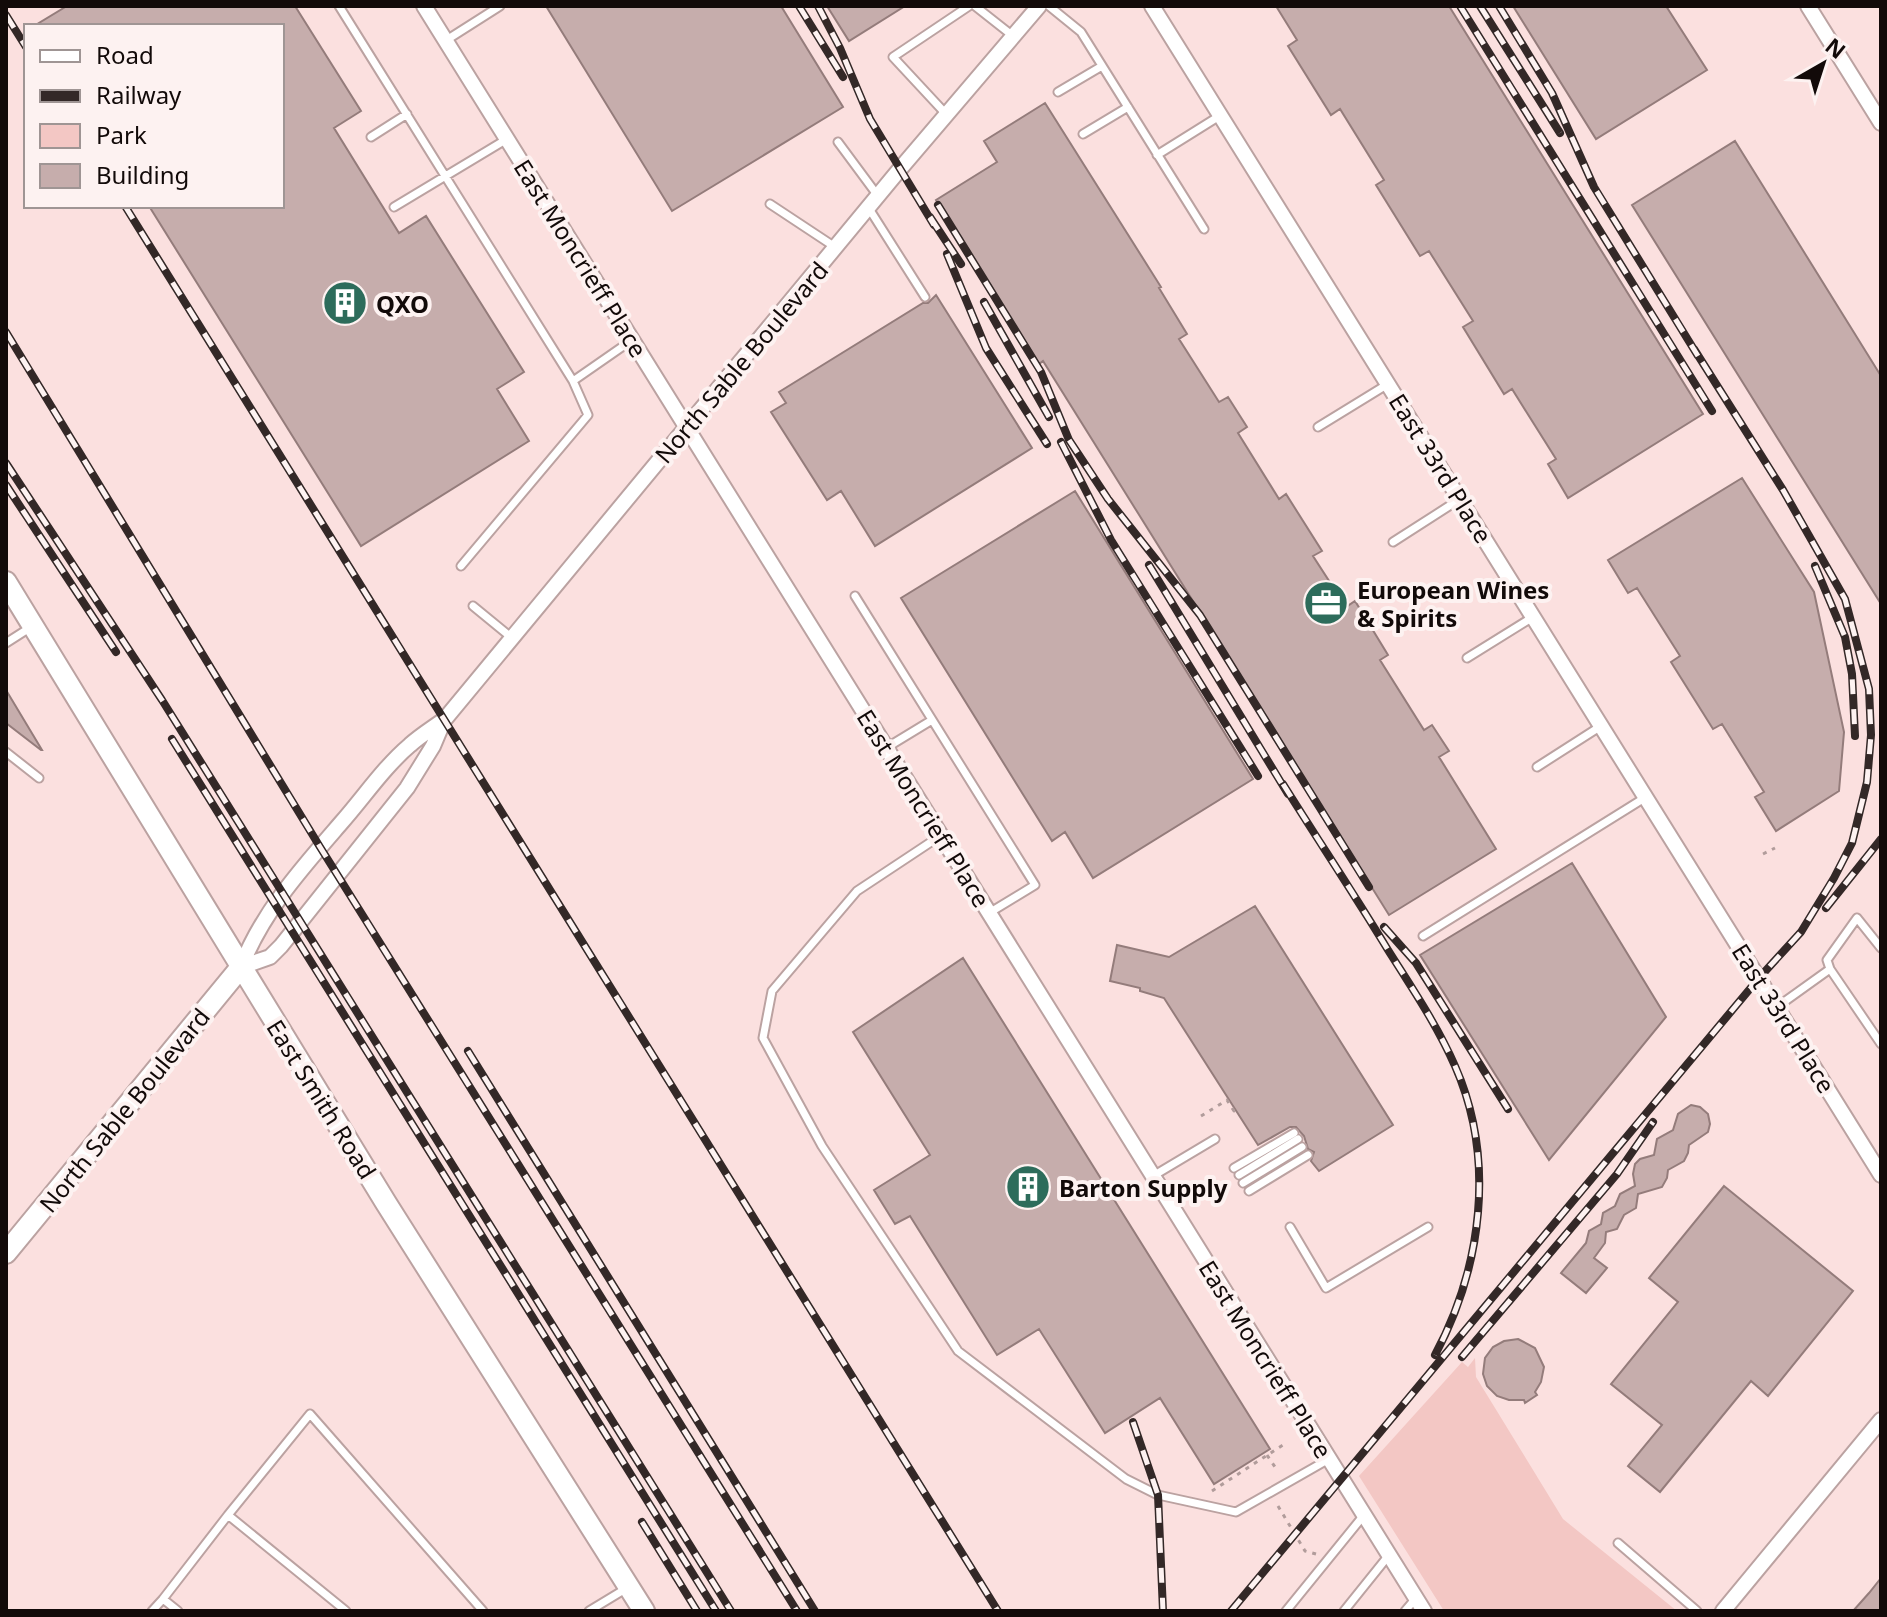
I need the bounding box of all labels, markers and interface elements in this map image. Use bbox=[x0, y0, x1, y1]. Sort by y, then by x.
legend bbox=[24, 24, 284, 208]
north arrow bbox=[1783, 24, 1863, 104]
text: N bbox=[1820, 30, 1853, 65]
text: Road bbox=[96, 38, 154, 71]
text: Railway bbox=[96, 78, 182, 111]
text: Park bbox=[96, 118, 147, 151]
street label: East Moncrieff Place bbox=[507, 153, 655, 363]
text: Building bbox=[96, 158, 189, 191]
street label: North Sable Boulevard bbox=[647, 254, 835, 470]
building icon: QXO bbox=[321, 279, 369, 327]
place label: QXO bbox=[376, 287, 429, 320]
street label: East 33rd Place bbox=[1382, 387, 1500, 549]
place label: European Wines & Spirits bbox=[1357, 573, 1549, 634]
office icon: European Wines & Spirits bbox=[1302, 579, 1350, 627]
street label: East Moncrieff Place bbox=[850, 703, 998, 913]
street label: East 33rd Place bbox=[1725, 937, 1843, 1099]
street label: North Sable Boulevard bbox=[31, 1001, 217, 1219]
street label: East Smith Road bbox=[260, 1013, 384, 1185]
building icon: Barton Supply bbox=[1004, 1163, 1052, 1211]
place label: Barton Supply bbox=[1059, 1171, 1228, 1204]
street label: East Moncrieff Place bbox=[1192, 1254, 1340, 1464]

